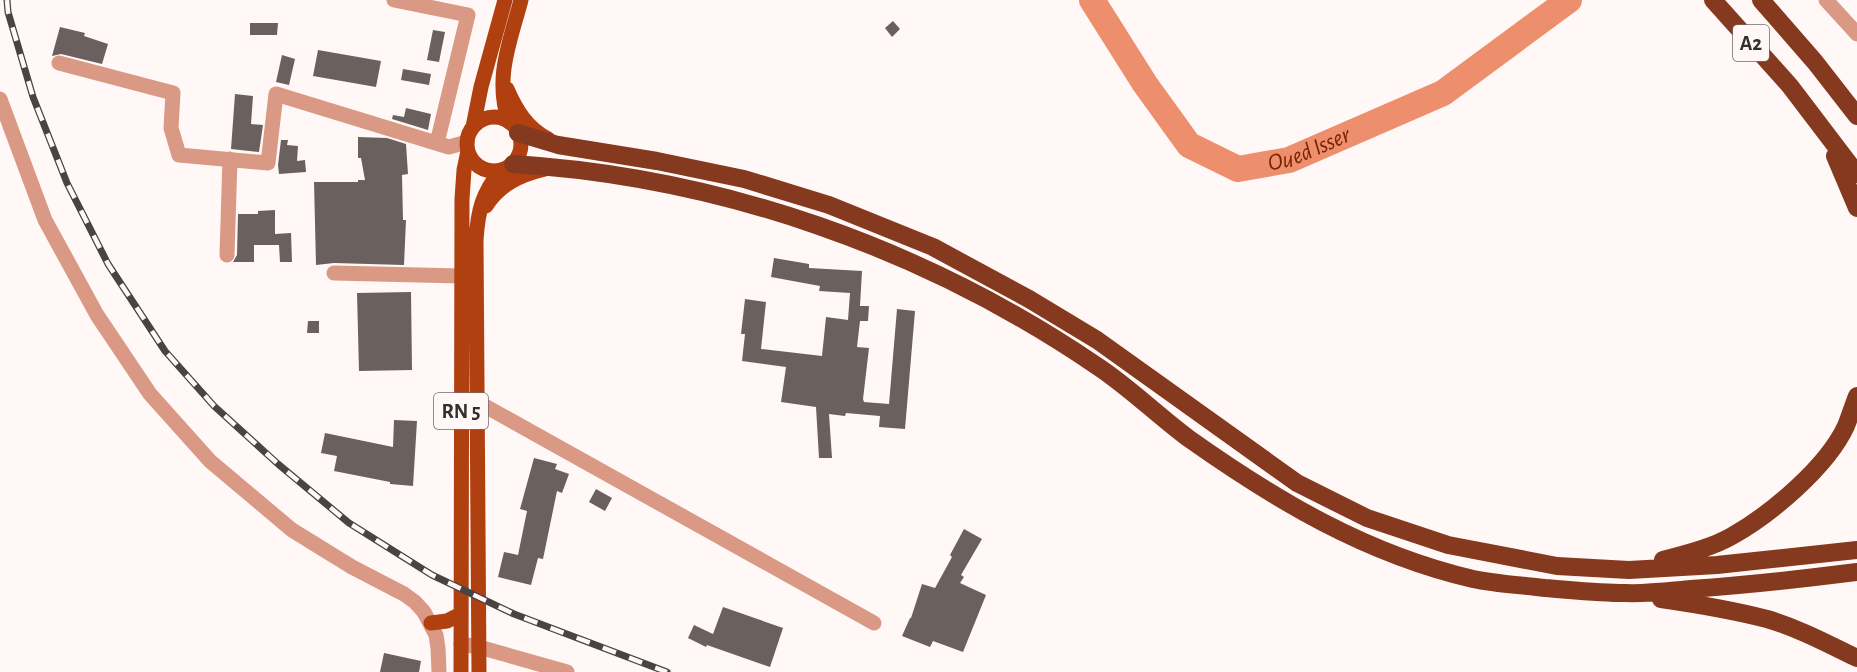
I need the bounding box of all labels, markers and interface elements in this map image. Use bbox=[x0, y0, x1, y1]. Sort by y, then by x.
road number: A2 bbox=[1733, 25, 1769, 61]
water label: Oued Isser bbox=[1266, 122, 1355, 176]
road number: RN 5 bbox=[434, 393, 488, 429]

